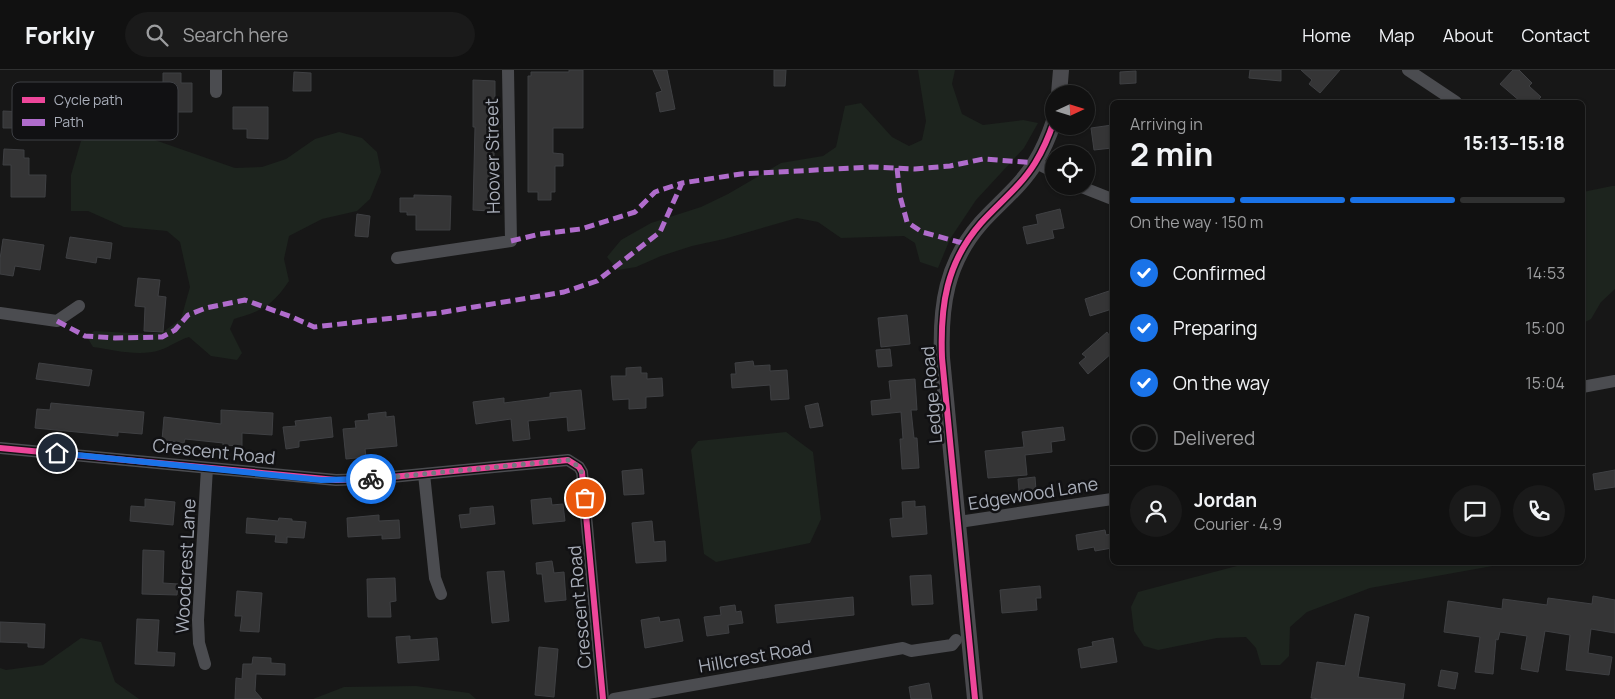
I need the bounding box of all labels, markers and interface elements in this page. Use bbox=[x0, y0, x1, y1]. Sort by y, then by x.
search box bbox=[125, 12, 475, 57]
text: Forkly bbox=[25, 18, 95, 51]
icon: search bbox=[143, 21, 171, 49]
text: Search here bbox=[183, 22, 288, 48]
text: Home bbox=[1302, 23, 1351, 47]
text: Map bbox=[1379, 23, 1415, 47]
text: About bbox=[1443, 23, 1493, 47]
text: Contact bbox=[1521, 23, 1590, 47]
legend bbox=[12, 82, 178, 140]
north arrow bbox=[1045, 85, 1095, 135]
map controls bbox=[1045, 85, 1095, 195]
text: Cycle path bbox=[54, 90, 123, 109]
street label: Hoover Street bbox=[479, 98, 505, 214]
text: Path bbox=[54, 112, 84, 131]
text: Arriving in bbox=[1130, 113, 1203, 135]
text: 15:13–15:18 bbox=[1464, 130, 1565, 156]
text: 2 min bbox=[1130, 132, 1213, 176]
button: locate bbox=[1045, 145, 1095, 195]
text: On the way · 150 m bbox=[1130, 211, 1263, 233]
icon: check bbox=[1130, 259, 1158, 287]
text: Confirmed bbox=[1173, 260, 1266, 286]
text: 14:53 bbox=[1526, 262, 1565, 284]
icon: check bbox=[1130, 314, 1158, 342]
text: Preparing bbox=[1173, 315, 1258, 341]
text: 15:00 bbox=[1525, 317, 1565, 339]
street label: Ledge Road bbox=[915, 345, 947, 445]
icon: check bbox=[1130, 369, 1158, 397]
text: On the way bbox=[1173, 370, 1270, 396]
text: 15:04 bbox=[1526, 372, 1565, 394]
text: Delivered bbox=[1173, 425, 1255, 451]
pin bbox=[36, 432, 78, 474]
street label: Crescent Road bbox=[151, 433, 277, 469]
icon: home bbox=[43, 439, 71, 467]
courier bbox=[346, 454, 396, 504]
icon: bike bbox=[357, 465, 385, 493]
street label: Edgewood Lane bbox=[966, 471, 1100, 515]
pin bbox=[564, 477, 606, 519]
icon: bag bbox=[571, 484, 599, 512]
button: person bbox=[1130, 485, 1182, 537]
button: chat bbox=[1449, 485, 1501, 537]
button: phone bbox=[1513, 485, 1565, 537]
text: Jordan bbox=[1194, 487, 1257, 513]
street label: Woodcrest Lane bbox=[169, 498, 201, 634]
text: Courier · 4.9 bbox=[1194, 513, 1282, 535]
street label: Crescent Road bbox=[562, 545, 596, 669]
street label: Hillcrest Road bbox=[696, 634, 814, 678]

